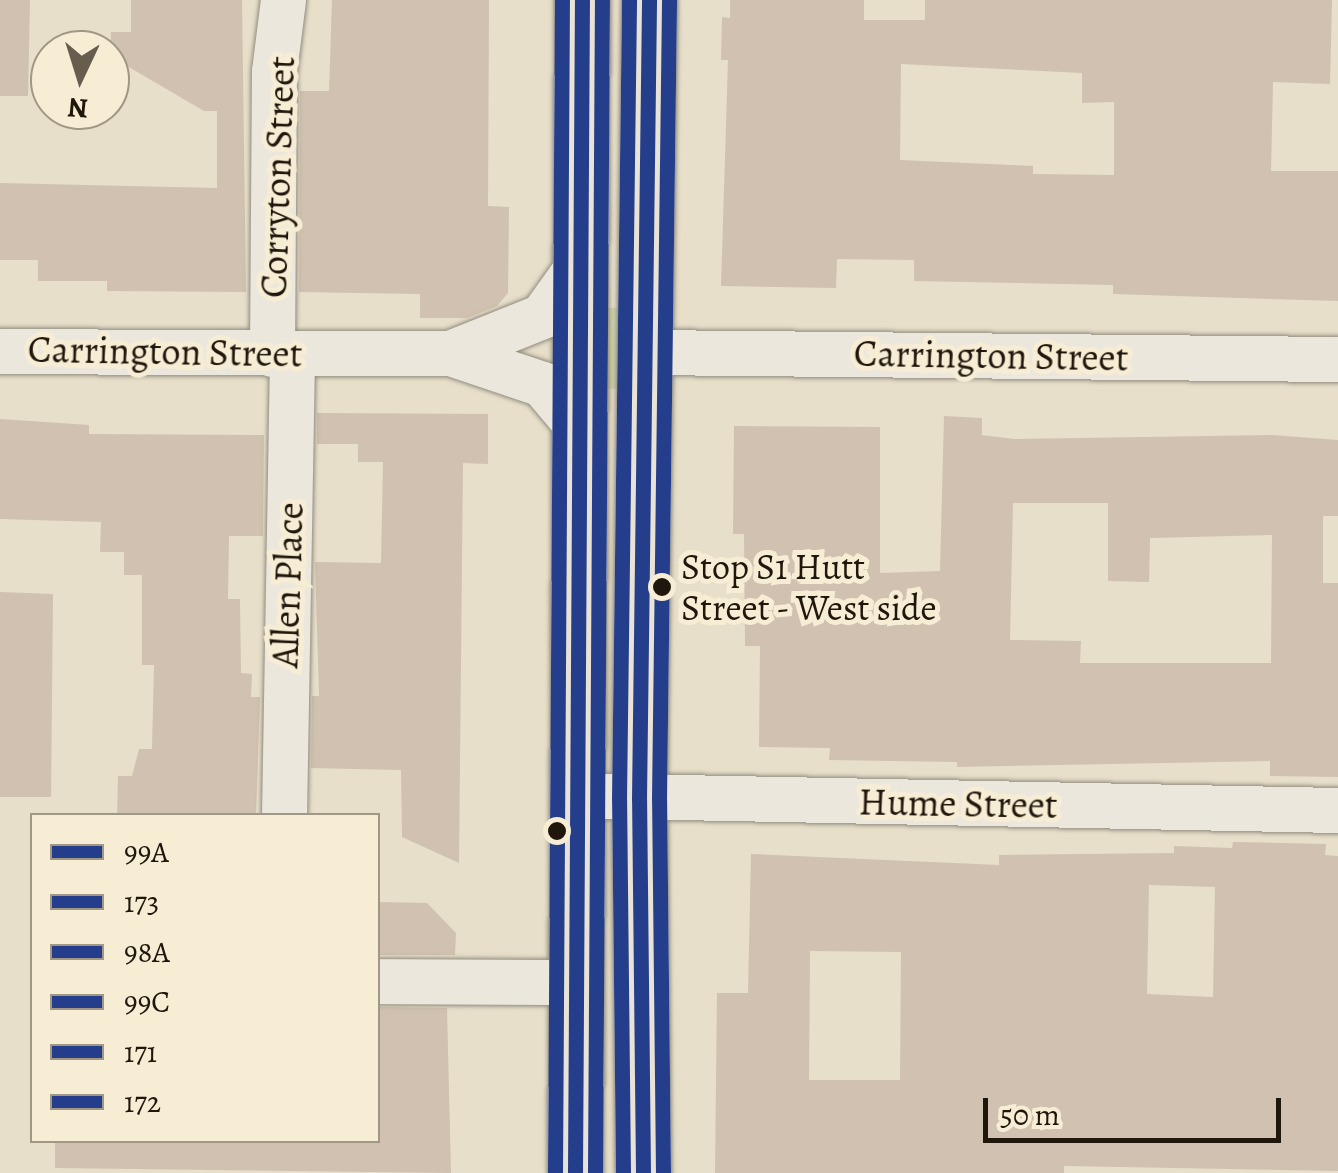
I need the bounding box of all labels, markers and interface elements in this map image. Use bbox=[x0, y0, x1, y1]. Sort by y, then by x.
north arrow bbox=[30, 30, 130, 130]
street label: Corryton Street bbox=[251, 55, 305, 299]
text: N bbox=[67, 88, 90, 128]
street label: Carrington Street bbox=[27, 327, 303, 377]
street label: Carrington Street bbox=[853, 331, 1129, 381]
street label: Allen Place bbox=[262, 501, 314, 669]
place label: Stop S1 Hutt Street - West side bbox=[681, 544, 938, 629]
marker: Stop S1 Hutt Street - West side bbox=[652, 577, 672, 597]
street label: Hume Street bbox=[858, 779, 1058, 829]
legend bbox=[30, 813, 380, 1143]
unlabelled marker bbox=[547, 821, 567, 841]
text: 99A bbox=[124, 832, 169, 872]
text: 173 bbox=[124, 882, 159, 922]
text: 98A bbox=[124, 932, 170, 972]
text: 99C bbox=[124, 982, 170, 1022]
text: 171 bbox=[124, 1032, 157, 1072]
scale bar bbox=[988, 1078, 1286, 1140]
text: 172 bbox=[124, 1082, 161, 1122]
text: 50 m bbox=[1000, 1095, 1060, 1135]

